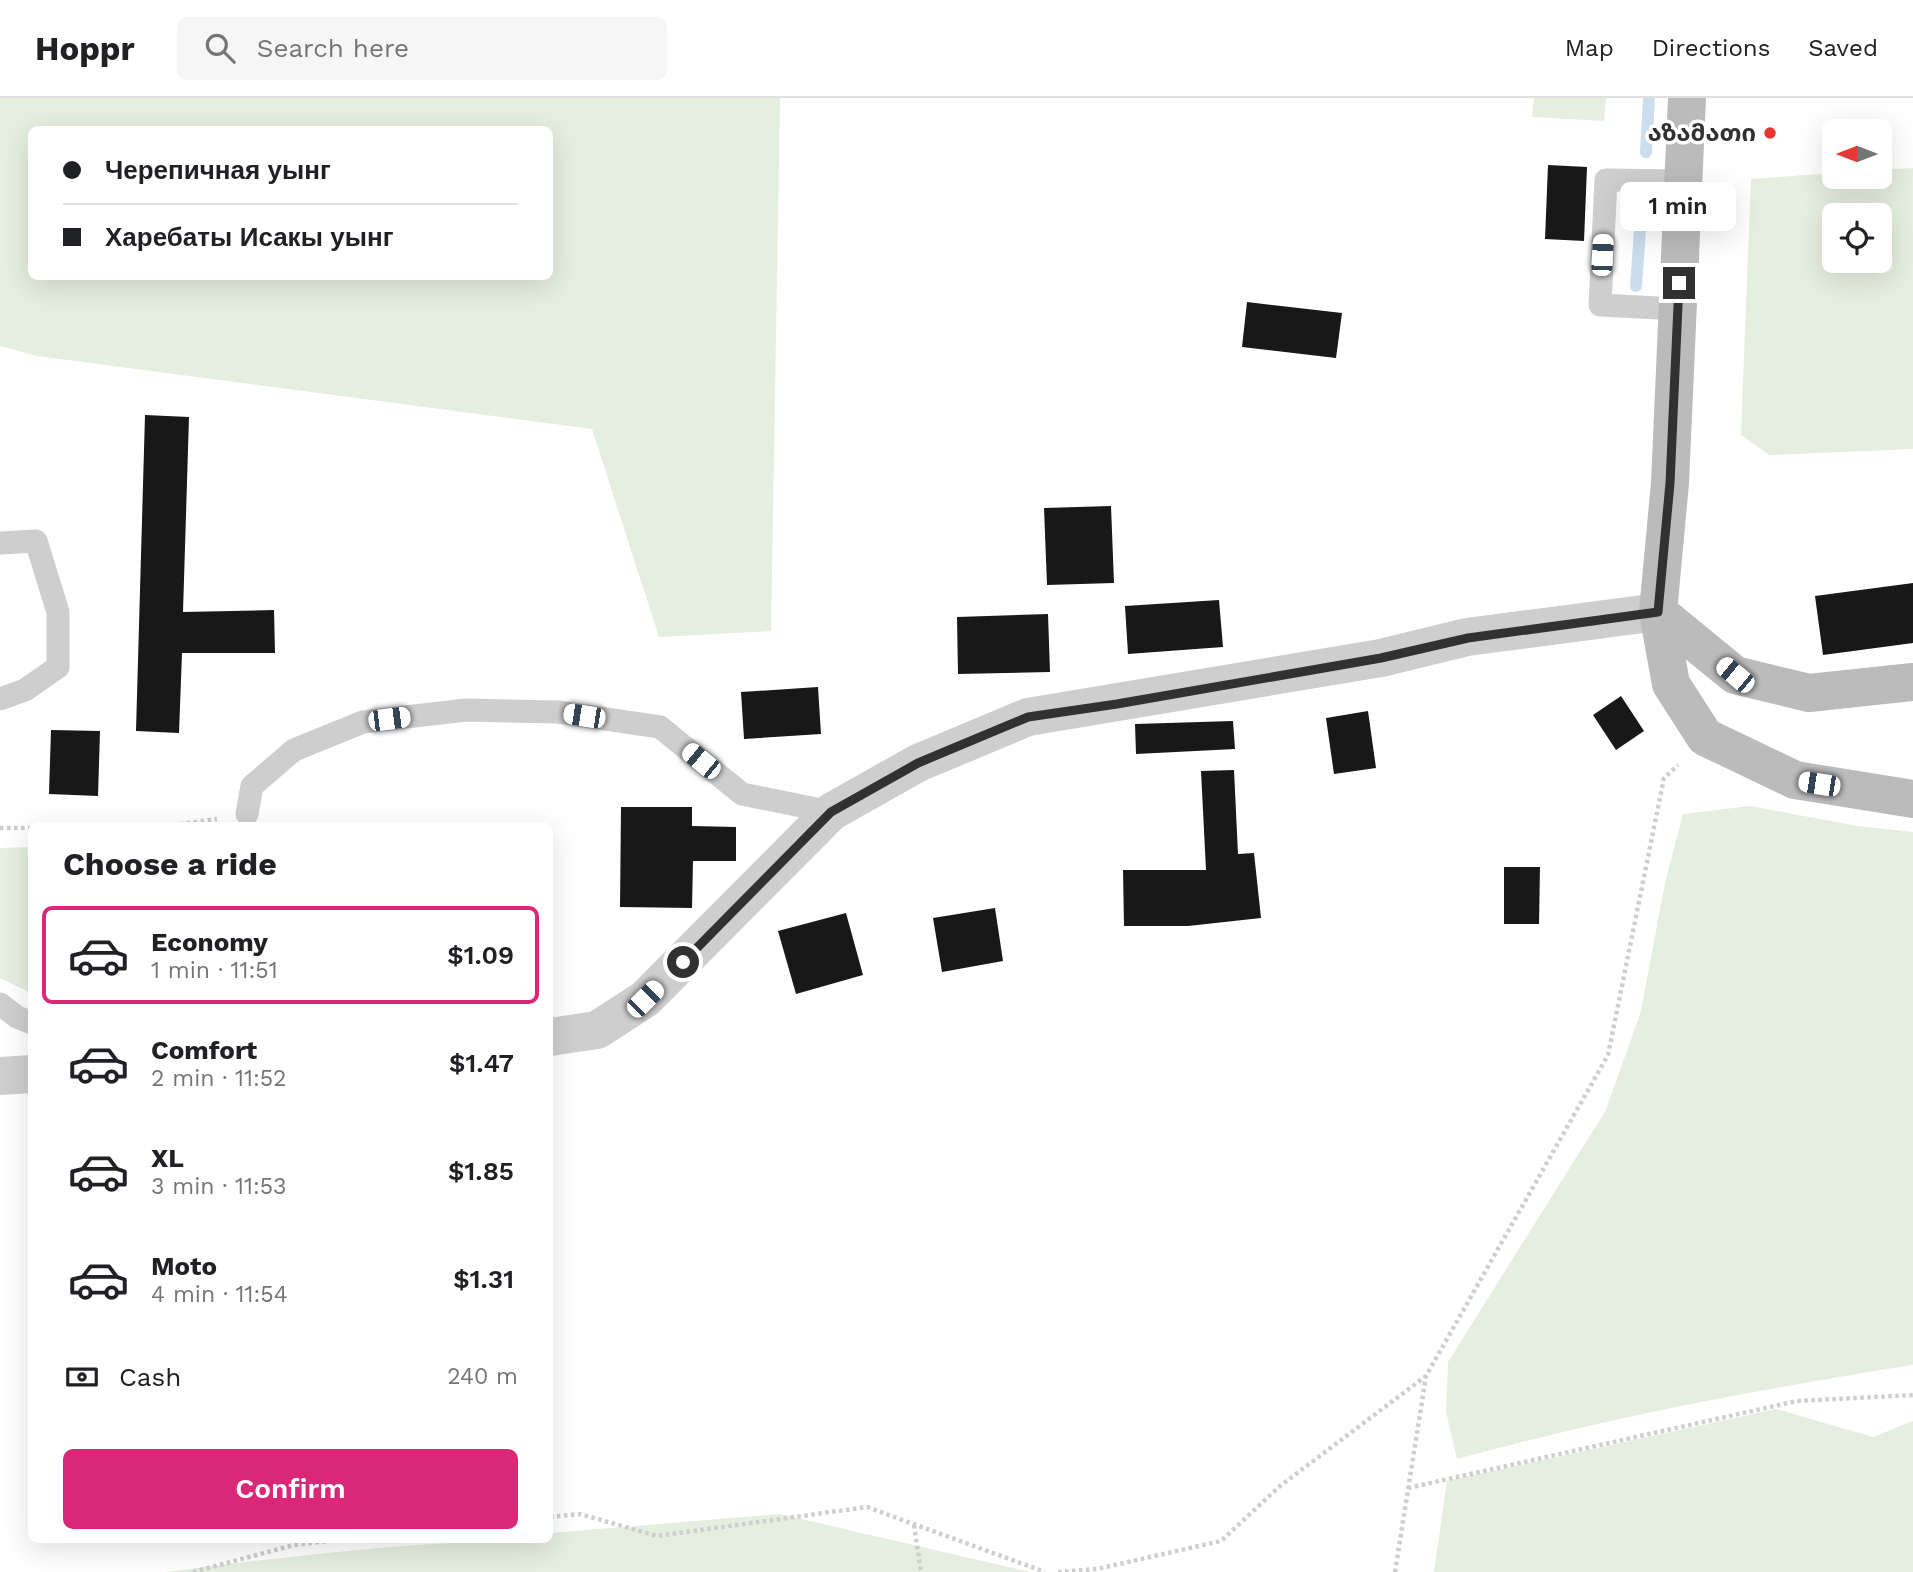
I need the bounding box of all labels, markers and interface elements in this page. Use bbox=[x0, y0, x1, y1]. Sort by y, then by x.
search box bbox=[177, 17, 667, 80]
text: Hoppr bbox=[35, 29, 135, 68]
icon: search bbox=[201, 29, 239, 67]
text: Search here bbox=[257, 33, 409, 63]
text: Map bbox=[1565, 34, 1614, 62]
text: Directions bbox=[1652, 34, 1770, 62]
text: Saved bbox=[1808, 34, 1878, 62]
place label: აზამათი bbox=[1648, 119, 1756, 147]
north arrow bbox=[1822, 119, 1892, 189]
map controls bbox=[1822, 119, 1892, 273]
marker: აზამათი bbox=[1762, 125, 1778, 141]
text: Черепичная уынг bbox=[105, 155, 331, 185]
callout: 1 min bbox=[1621, 181, 1737, 230]
text: 1 min bbox=[1648, 193, 1708, 220]
button: locate bbox=[1822, 203, 1892, 273]
text: Харебаты Исакы уынг bbox=[105, 222, 393, 252]
car bbox=[1591, 233, 1614, 277]
route end bbox=[1663, 267, 1695, 299]
car bbox=[1713, 653, 1758, 697]
car bbox=[562, 702, 607, 730]
car bbox=[367, 706, 412, 732]
car bbox=[679, 740, 724, 782]
car bbox=[1797, 770, 1842, 798]
text: Choose a ride bbox=[63, 845, 277, 883]
icon: car bbox=[67, 924, 130, 987]
text: Economy bbox=[151, 927, 268, 957]
text: $1.09 bbox=[447, 940, 514, 970]
route start bbox=[667, 946, 699, 978]
text: 1 min · 11:51 bbox=[151, 957, 278, 984]
car bbox=[623, 977, 668, 1021]
icon: car bbox=[67, 1032, 130, 1095]
text: Comfort bbox=[151, 1035, 257, 1065]
text: $1.47 bbox=[449, 1048, 514, 1078]
text: 2 min · 11:52 bbox=[151, 1065, 287, 1092]
icon: car bbox=[67, 1140, 130, 1203]
text: XL bbox=[151, 1143, 184, 1173]
text: $1.85 bbox=[448, 1156, 514, 1186]
text: 3 min · 11:53 bbox=[151, 1173, 287, 1200]
icon: car bbox=[67, 1248, 130, 1311]
text: Moto bbox=[151, 1251, 217, 1281]
text: $1.31 bbox=[453, 1264, 514, 1294]
text: 4 min · 11:54 bbox=[151, 1281, 288, 1308]
icon: cash bbox=[63, 1358, 101, 1396]
text: Cash bbox=[119, 1362, 181, 1392]
text: 240 m bbox=[447, 1363, 518, 1390]
button: Confirm bbox=[63, 1449, 518, 1529]

